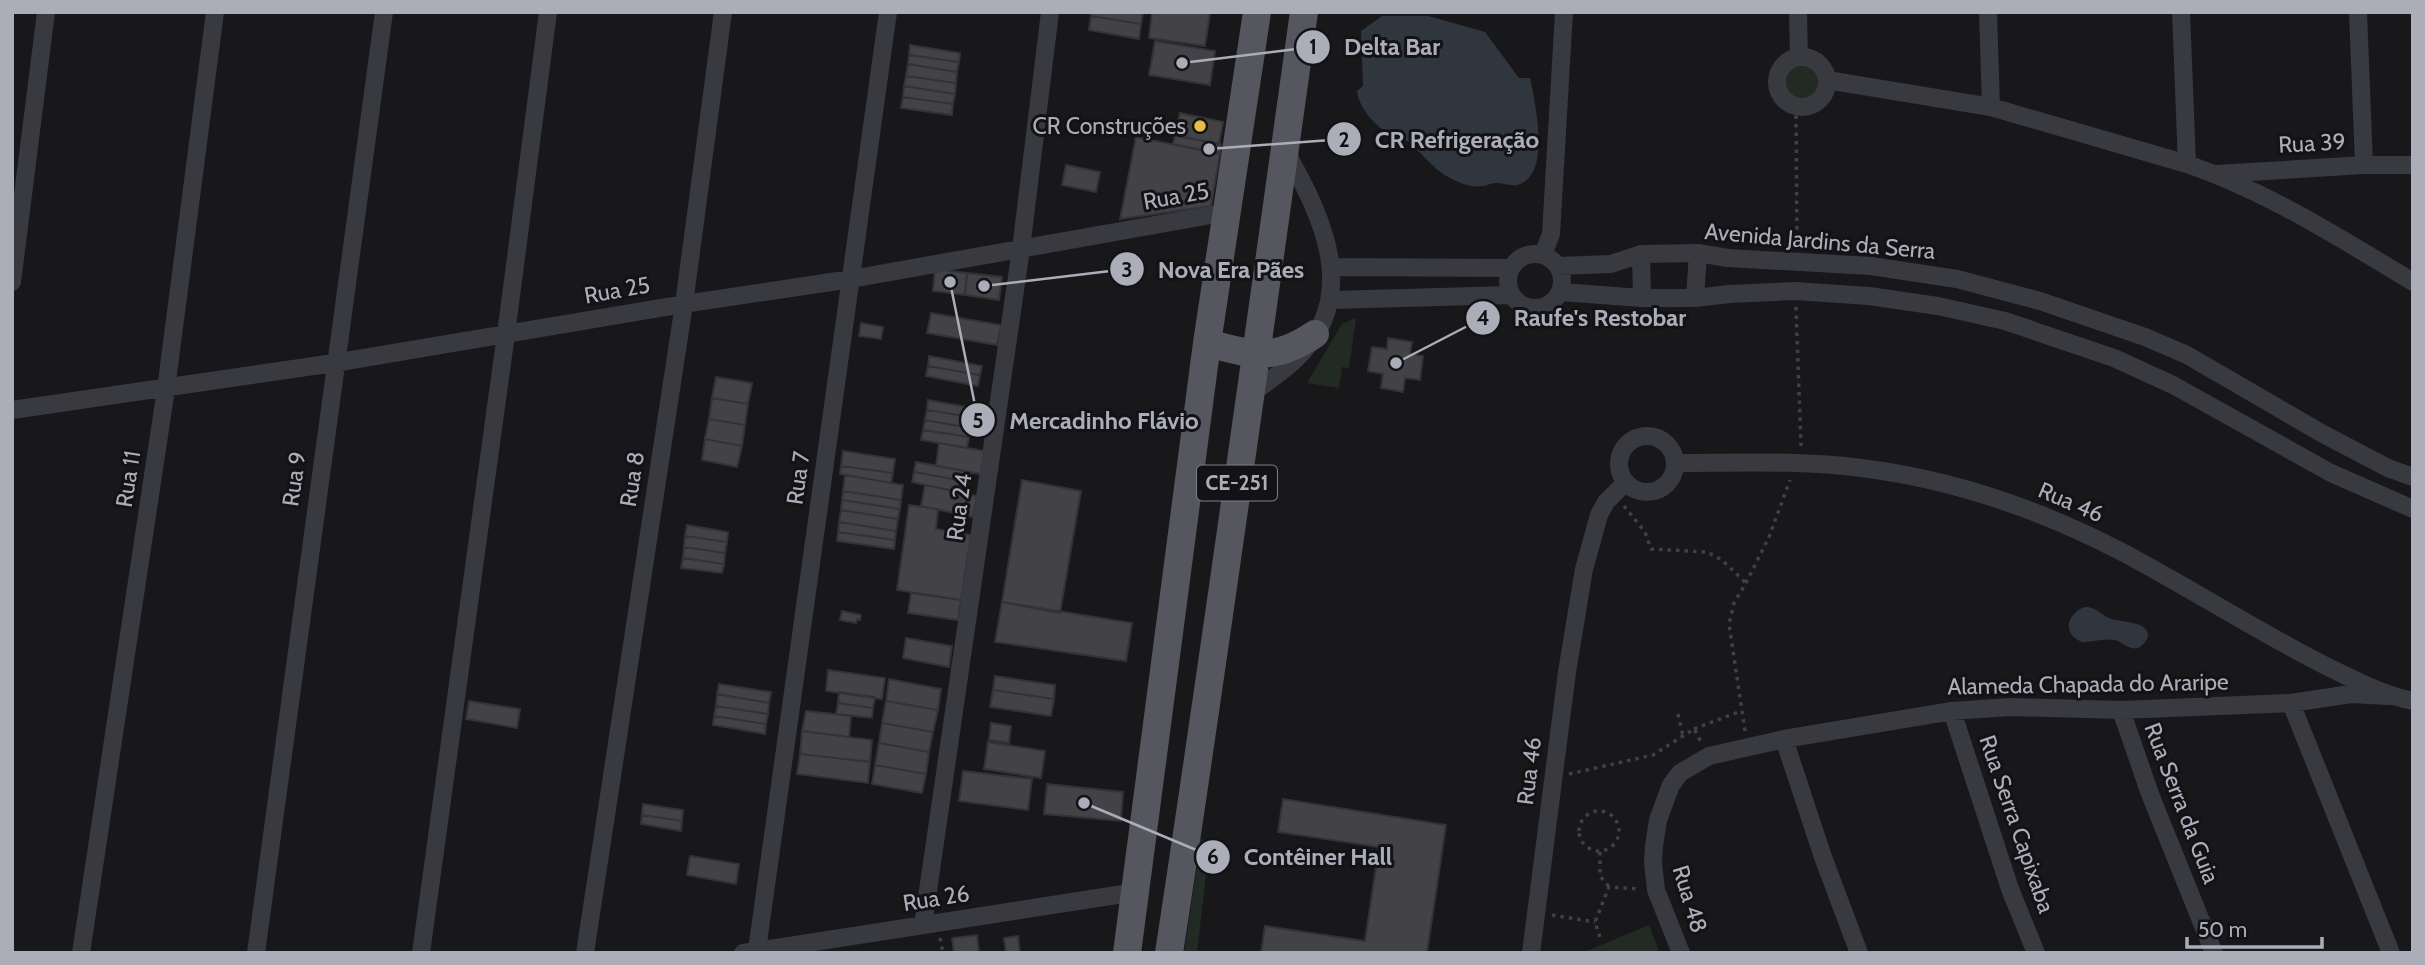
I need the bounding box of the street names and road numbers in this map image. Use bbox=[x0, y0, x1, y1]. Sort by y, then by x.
street label: Rua 39 bbox=[2278, 127, 2346, 159]
street label: Rua 25 bbox=[1141, 176, 1211, 216]
street label: Avenida Jardins da Serra bbox=[1704, 217, 1936, 265]
street label: Rua 25 bbox=[582, 270, 652, 310]
street label: Rua 11 bbox=[110, 449, 146, 509]
street label: Rua 8 bbox=[614, 449, 650, 509]
street label: Rua 7 bbox=[780, 449, 816, 506]
street label: Rua 9 bbox=[276, 450, 312, 508]
road number: CE-251 bbox=[1197, 466, 1277, 500]
street label: Rua 24 bbox=[940, 472, 978, 542]
street label: Rua 46 bbox=[2034, 476, 2108, 528]
street label: Alameda Chapada do Araripe bbox=[1947, 668, 2229, 700]
street label: Rua Serra da Guia bbox=[2138, 719, 2226, 887]
street label: Rua Serra Capixaba bbox=[1973, 731, 2061, 917]
street label: Rua 46 bbox=[1511, 735, 1547, 807]
street label: Rua 48 bbox=[1667, 862, 1713, 936]
street label: Rua 26 bbox=[901, 879, 971, 917]

